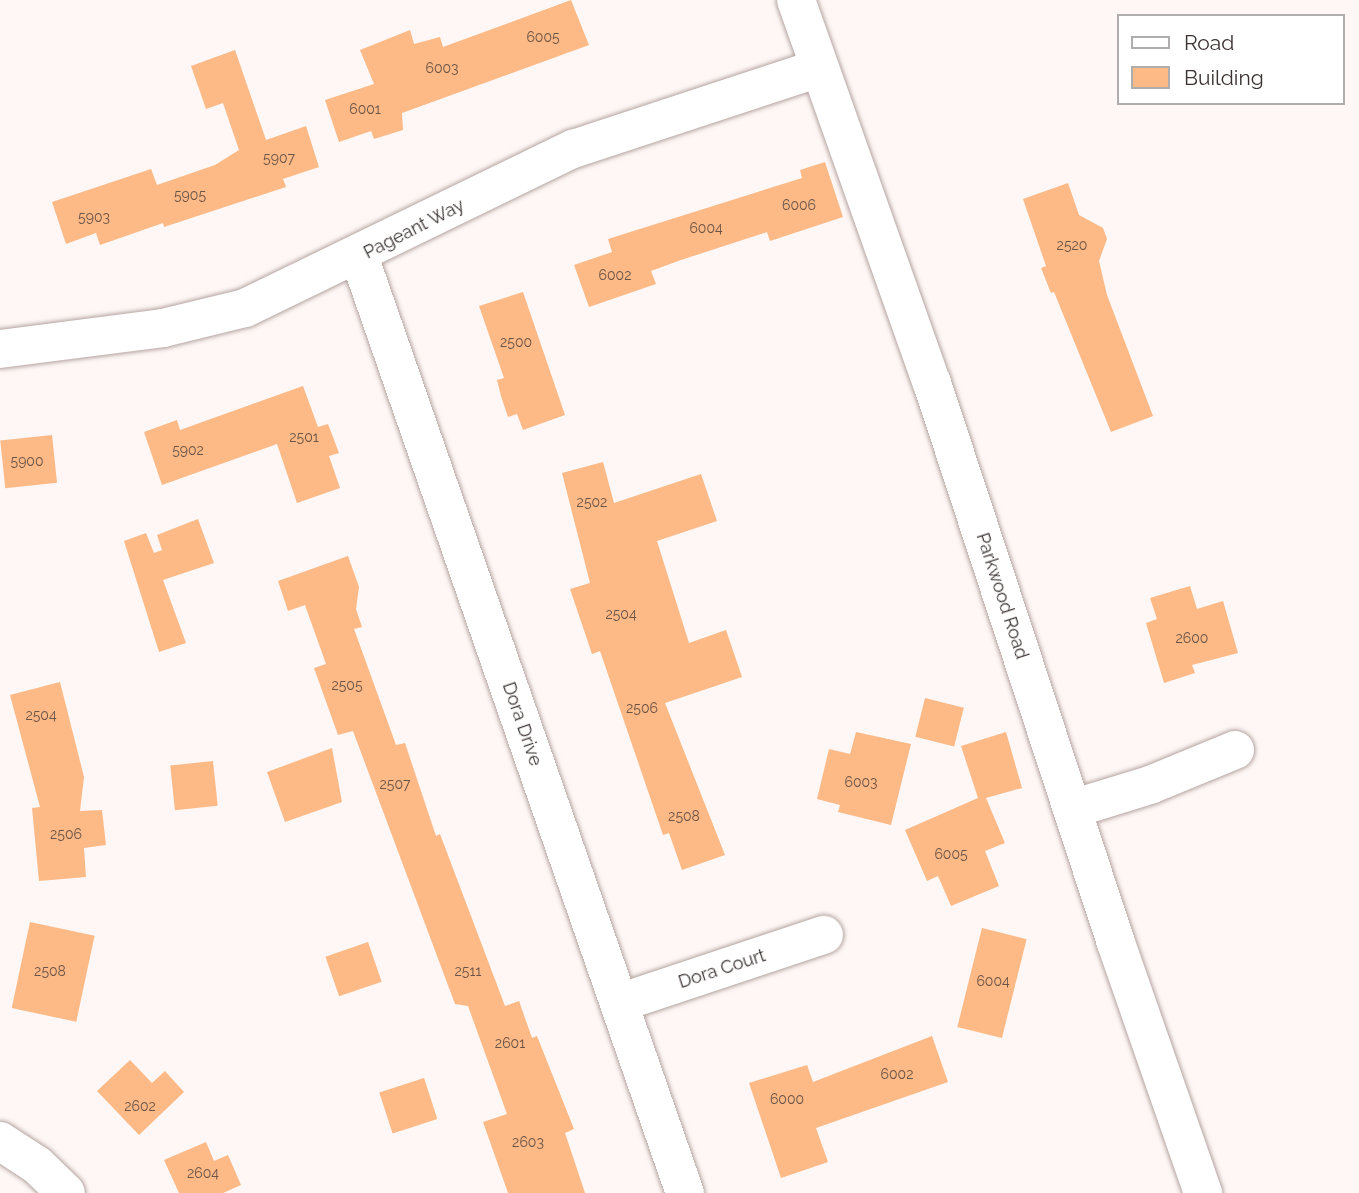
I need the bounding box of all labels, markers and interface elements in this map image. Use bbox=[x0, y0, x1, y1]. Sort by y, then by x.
legend bbox=[1118, 14, 1345, 105]
house number: 6005 bbox=[526, 29, 560, 45]
text: Road bbox=[1184, 30, 1234, 55]
house number: 6003 bbox=[425, 60, 459, 76]
text: Building bbox=[1184, 65, 1264, 90]
house number: 6001 bbox=[349, 101, 381, 117]
house number: 5907 bbox=[263, 150, 295, 166]
house number: 5905 bbox=[174, 187, 206, 203]
street label: Pageant Way bbox=[360, 194, 468, 264]
house number: 6006 bbox=[782, 197, 816, 213]
house number: 5903 bbox=[78, 209, 110, 225]
house number: 6004 bbox=[689, 220, 723, 236]
house number: 2520 bbox=[1057, 237, 1087, 253]
house number: 6002 bbox=[599, 267, 631, 283]
house number: 2500 bbox=[500, 334, 532, 350]
house number: 2501 bbox=[289, 429, 319, 445]
house number: 5902 bbox=[172, 442, 204, 458]
house number: 5900 bbox=[11, 453, 43, 469]
house number: 2502 bbox=[577, 494, 607, 510]
street label: Parkwood Road bbox=[971, 530, 1033, 662]
house number: 2504 bbox=[605, 606, 637, 622]
house number: 2600 bbox=[1176, 630, 1208, 646]
house number: 2505 bbox=[331, 677, 363, 693]
street label: Dora Drive bbox=[498, 679, 546, 769]
house number: 2506 bbox=[626, 700, 658, 716]
house number: 2504 bbox=[25, 707, 57, 723]
house number: 6003 bbox=[844, 774, 878, 790]
house number: 2507 bbox=[380, 776, 410, 792]
house number: 2508 bbox=[668, 808, 700, 824]
house number: 2506 bbox=[50, 826, 82, 842]
house number: 6005 bbox=[934, 846, 968, 862]
street label: Dora Court bbox=[676, 945, 768, 993]
house number: 2508 bbox=[34, 963, 66, 979]
house number: 2511 bbox=[455, 963, 481, 979]
house number: 6004 bbox=[976, 973, 1010, 989]
house number: 2601 bbox=[495, 1035, 525, 1051]
house number: 6002 bbox=[881, 1066, 913, 1082]
house number: 6000 bbox=[770, 1091, 804, 1107]
house number: 2602 bbox=[124, 1098, 156, 1114]
house number: 2603 bbox=[512, 1134, 544, 1150]
house number: 2604 bbox=[187, 1165, 219, 1181]

